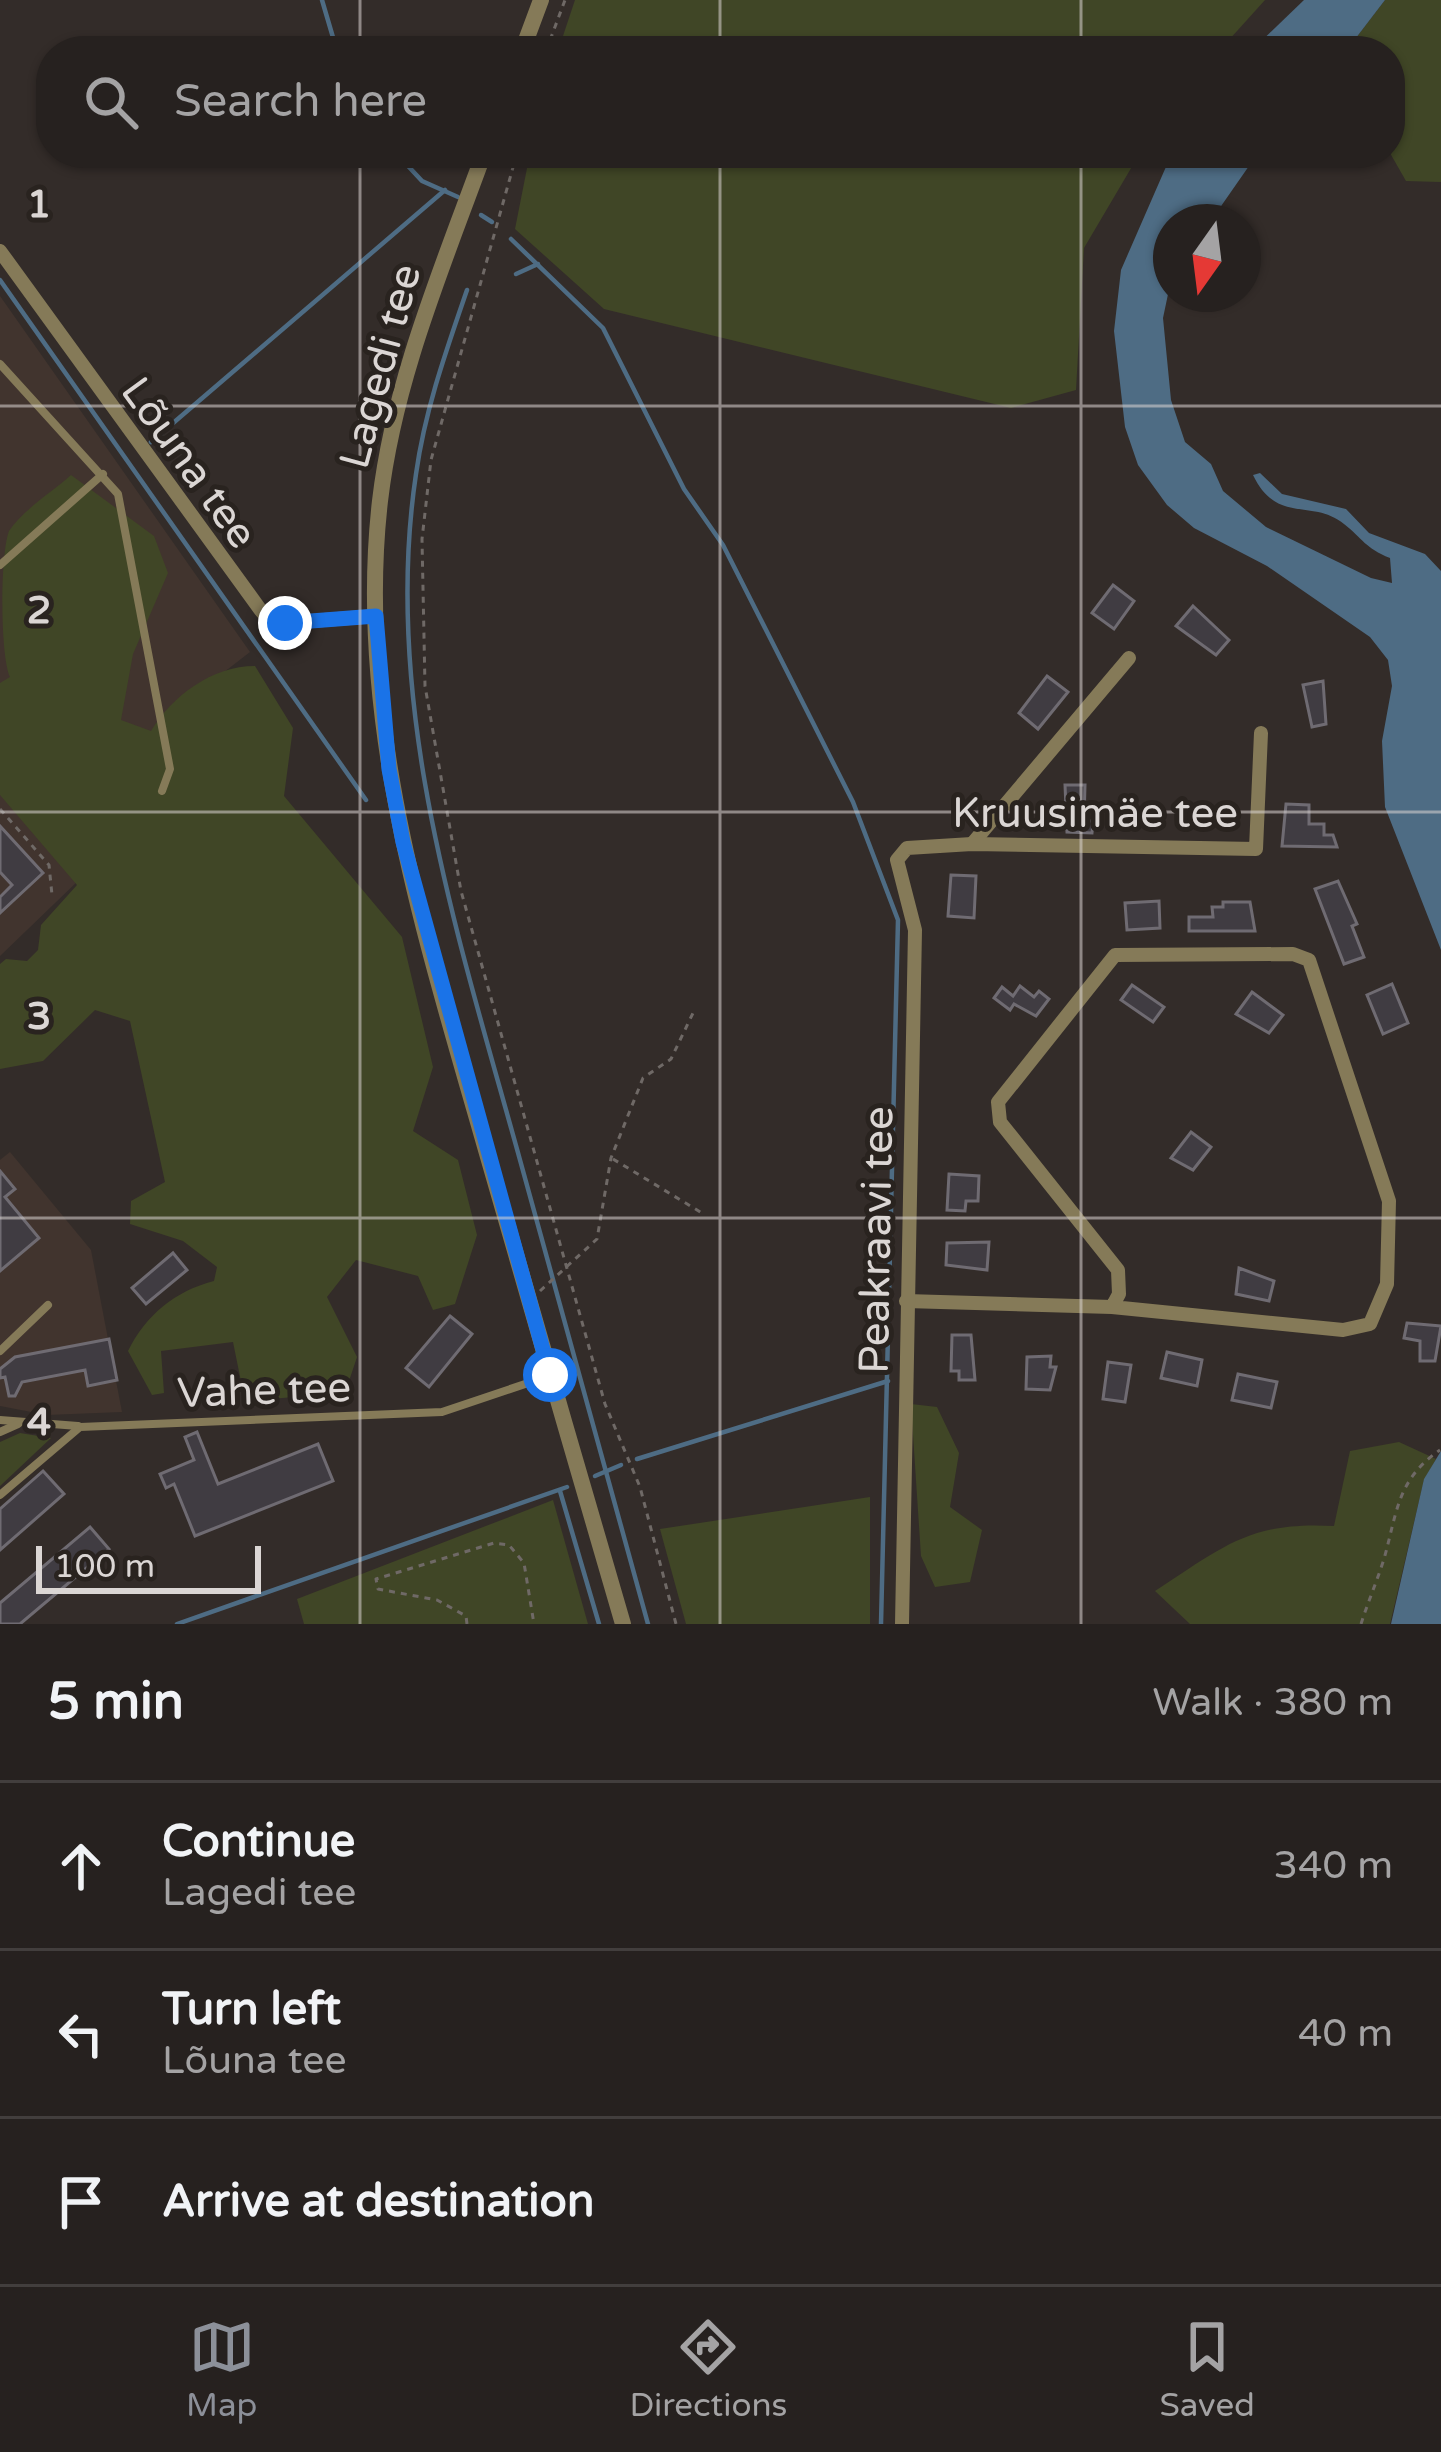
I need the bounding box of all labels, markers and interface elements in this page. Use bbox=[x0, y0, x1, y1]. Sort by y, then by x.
search box bbox=[36, 36, 1405, 168]
icon: search bbox=[78, 69, 144, 135]
text: Search here bbox=[174, 75, 427, 129]
text: 1 bbox=[27, 181, 51, 228]
north arrow bbox=[1153, 204, 1261, 312]
street label: Lagedi tee bbox=[329, 259, 432, 474]
street label: Lõuna tee bbox=[110, 368, 268, 558]
text: 2 bbox=[27, 587, 51, 634]
route end bbox=[258, 596, 312, 650]
street label: Kruusimäe tee bbox=[952, 788, 1238, 839]
text: 3 bbox=[27, 993, 51, 1040]
street label: Peakraavi tee bbox=[849, 1106, 904, 1374]
route start bbox=[523, 1348, 577, 1402]
street label: Vahe tee bbox=[176, 1362, 352, 1419]
text: 4 bbox=[27, 1399, 51, 1446]
scale bar bbox=[36, 1540, 261, 1593]
text: 100 m bbox=[54, 1547, 155, 1586]
text: 5 min bbox=[48, 1671, 184, 1733]
text: Walk · 380 m bbox=[1152, 1679, 1393, 1726]
text: Continue bbox=[162, 1815, 355, 1869]
icon: ahead bbox=[48, 1833, 114, 1899]
text: 340 m bbox=[1274, 1842, 1393, 1889]
text: Lagedi tee bbox=[162, 1869, 356, 1916]
text: Turn left bbox=[162, 1983, 341, 2037]
icon: left bbox=[48, 2001, 114, 2067]
text: 40 m bbox=[1298, 2010, 1393, 2057]
text: Lõuna tee bbox=[162, 2037, 347, 2084]
icon: arrive bbox=[48, 2169, 114, 2235]
text: Arrive at destination bbox=[162, 2175, 594, 2229]
tab: Map bbox=[186, 2314, 257, 2425]
tab: Directions bbox=[629, 2314, 787, 2425]
tab: Saved bbox=[1160, 2314, 1255, 2425]

